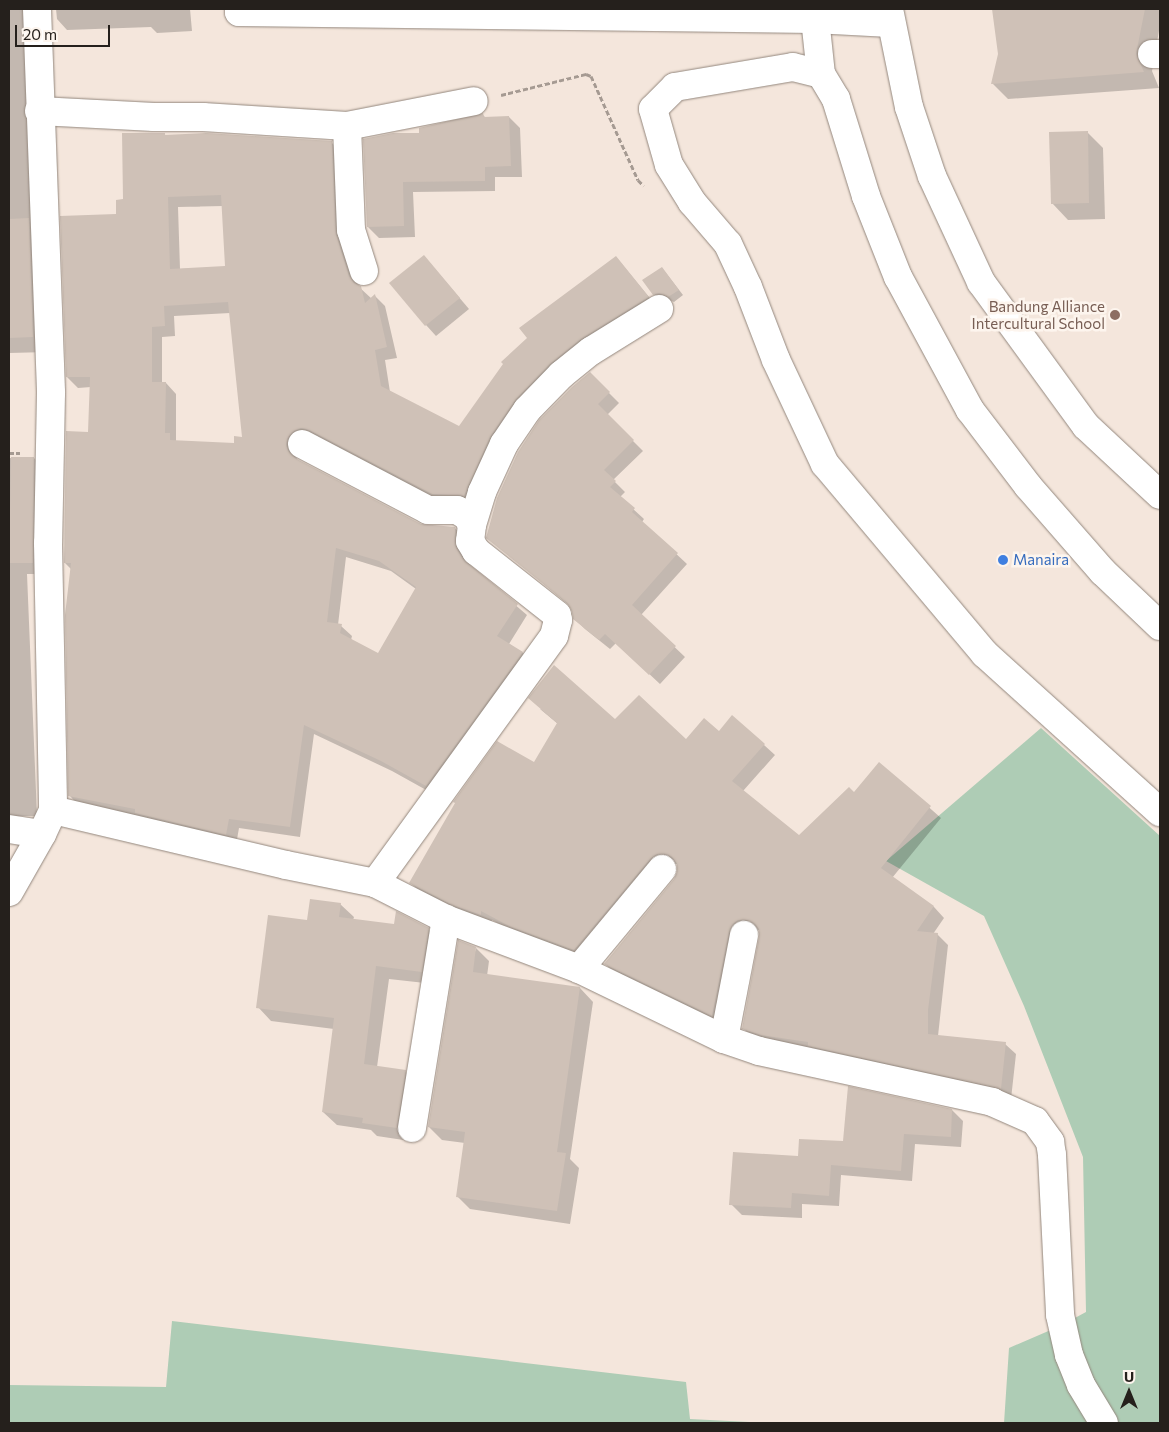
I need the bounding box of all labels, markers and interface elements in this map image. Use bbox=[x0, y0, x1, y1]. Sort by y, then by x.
scale bar bbox=[18, 15, 112, 47]
text: 20 m bbox=[23, 25, 57, 43]
place label: Bandung Alliance Intercultural School bbox=[971, 297, 1105, 332]
marker: Bandung Alliance Intercultural School bbox=[1109, 309, 1121, 321]
place label: Manaira bbox=[1013, 551, 1069, 569]
marker: Manaira bbox=[997, 554, 1009, 566]
north arrow bbox=[1104, 1367, 1154, 1417]
text: U bbox=[1124, 1368, 1134, 1385]

